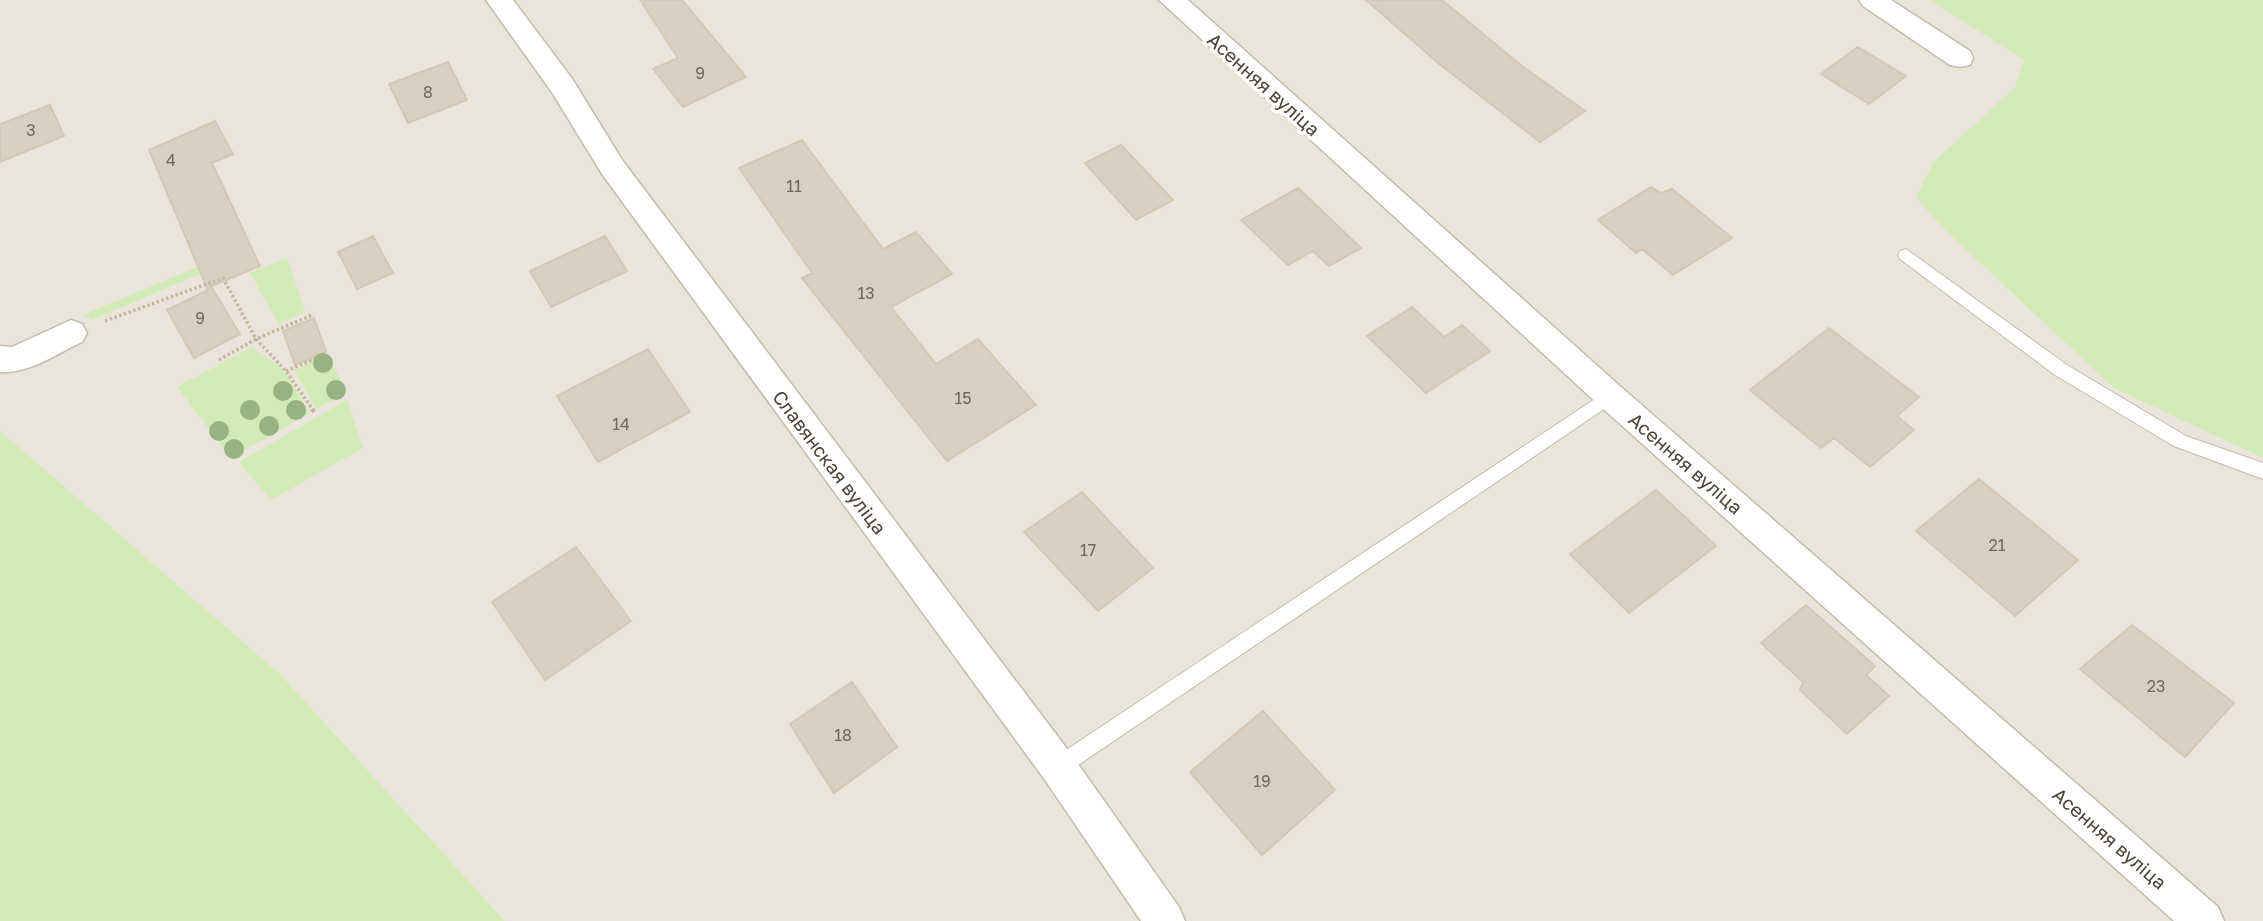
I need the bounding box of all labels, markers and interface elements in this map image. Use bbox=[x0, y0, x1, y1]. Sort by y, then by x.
street label: Асенняя вуліца bbox=[1203, 28, 1325, 140]
house number: 9 bbox=[695, 63, 705, 83]
house number: 8 bbox=[423, 82, 433, 102]
house number: 3 bbox=[26, 120, 36, 140]
house number: 4 bbox=[166, 150, 176, 170]
house number: 11 bbox=[786, 176, 802, 196]
house number: 13 bbox=[857, 283, 875, 303]
house number: 9 bbox=[195, 308, 205, 328]
street label: Славянская вуліца bbox=[768, 385, 892, 539]
house number: 15 bbox=[954, 388, 972, 408]
street label: Асенняя вуліца bbox=[1624, 407, 1748, 519]
house number: 14 bbox=[612, 414, 630, 434]
house number: 21 bbox=[1988, 535, 2006, 555]
house number: 17 bbox=[1080, 540, 1096, 560]
house number: 23 bbox=[2147, 676, 2165, 696]
house number: 18 bbox=[834, 725, 852, 745]
house number: 19 bbox=[1253, 771, 1271, 791]
street label: Асенняя вуліца bbox=[2048, 782, 2172, 894]

